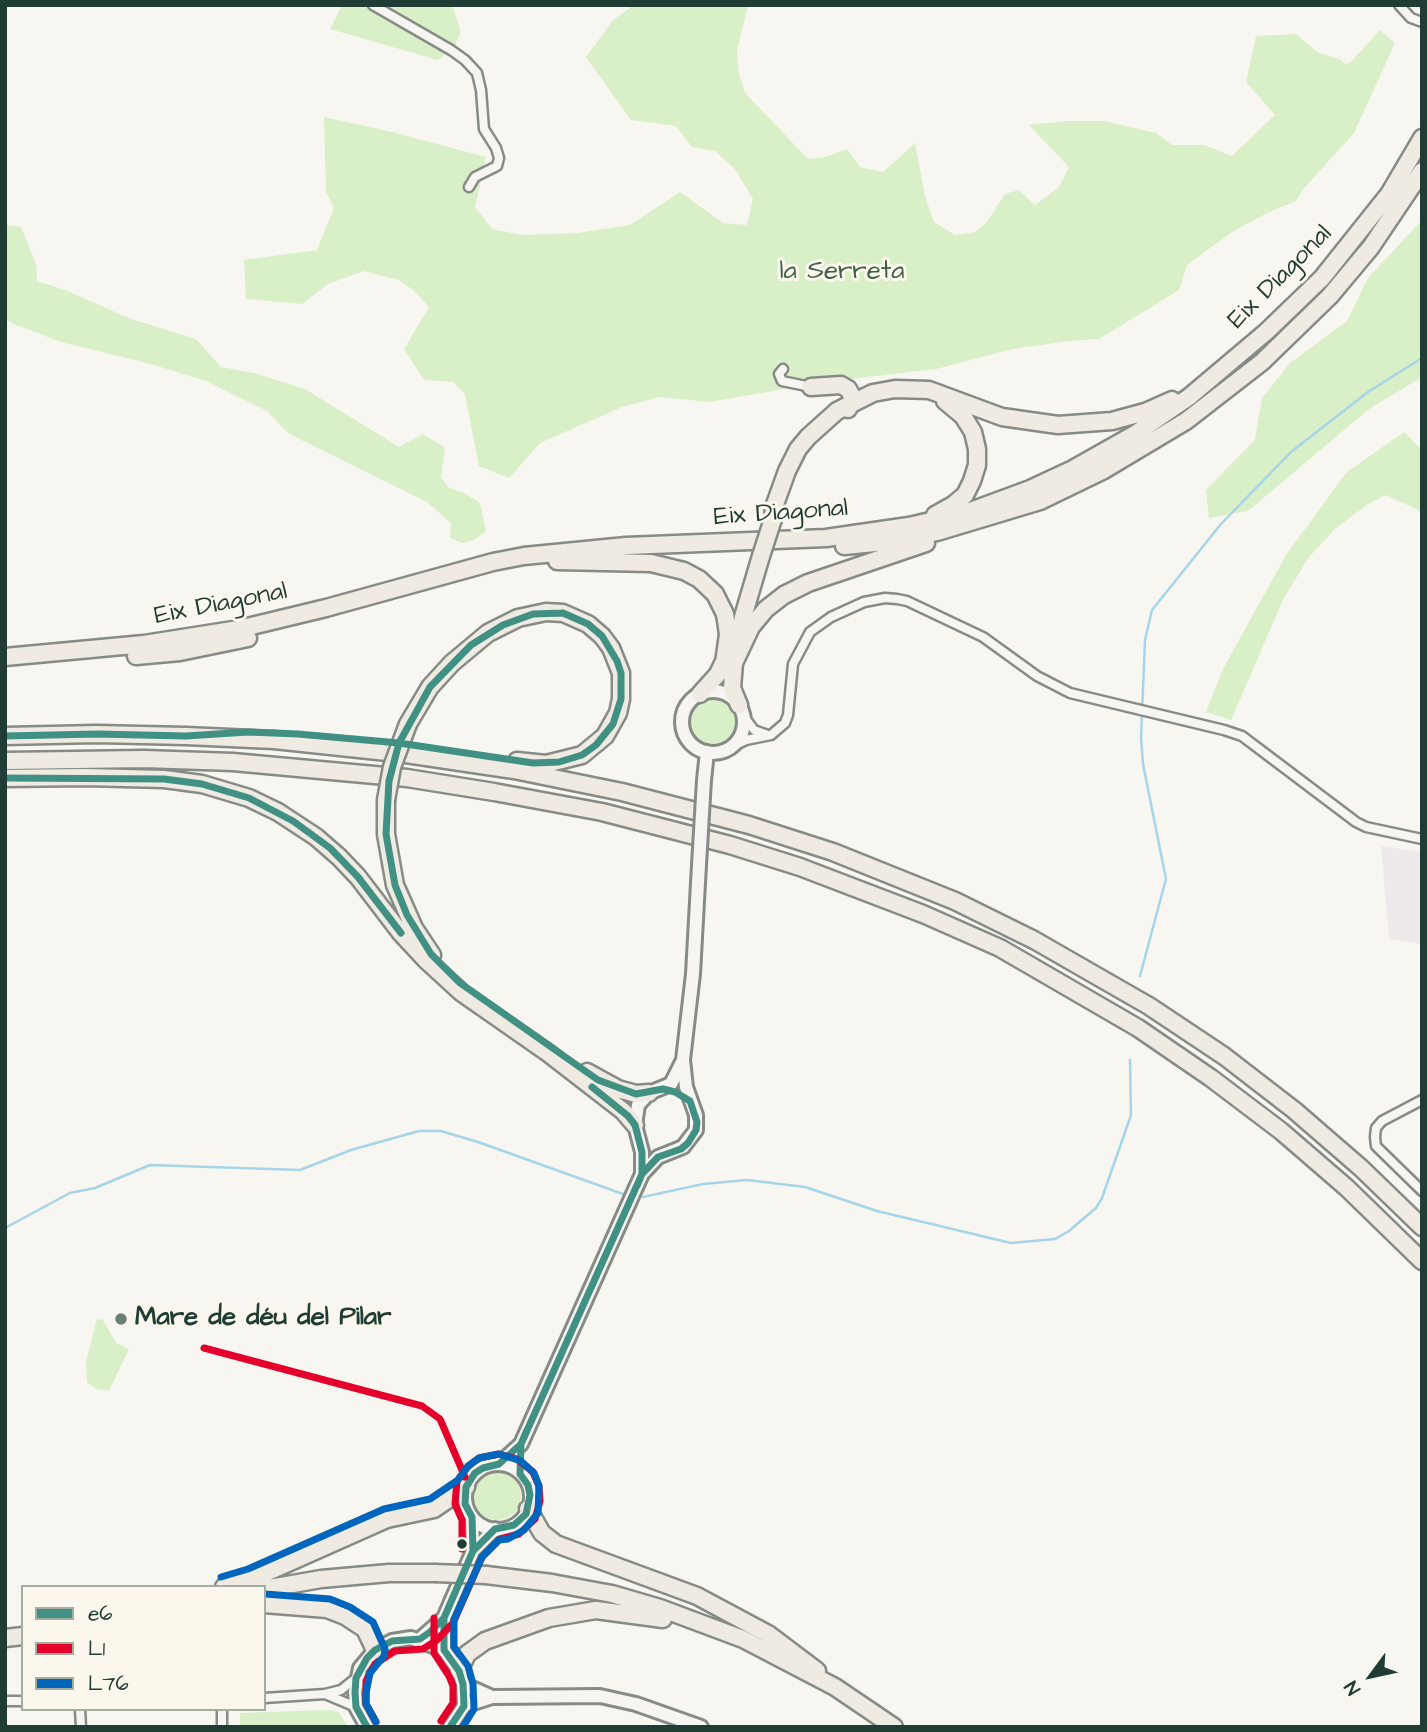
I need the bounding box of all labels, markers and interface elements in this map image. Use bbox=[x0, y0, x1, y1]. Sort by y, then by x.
street label: Eix Diagonal bbox=[1222, 219, 1340, 337]
park label: la Serreta bbox=[780, 257, 904, 289]
street label: Eix Diagonal bbox=[713, 494, 849, 534]
street label: Eix Diagonal bbox=[152, 577, 290, 633]
place label: Mare de déu del Pilar bbox=[135, 1303, 391, 1335]
marker: Mare de déu del Pilar bbox=[113, 1311, 129, 1327]
unlabelled marker bbox=[455, 1537, 469, 1551]
legend bbox=[21, 1585, 266, 1711]
text: e6 bbox=[88, 1599, 113, 1628]
text: L1 bbox=[88, 1634, 105, 1663]
north arrow bbox=[1336, 1641, 1406, 1711]
text: L76 bbox=[88, 1669, 129, 1698]
text: N bbox=[1338, 1675, 1368, 1700]

